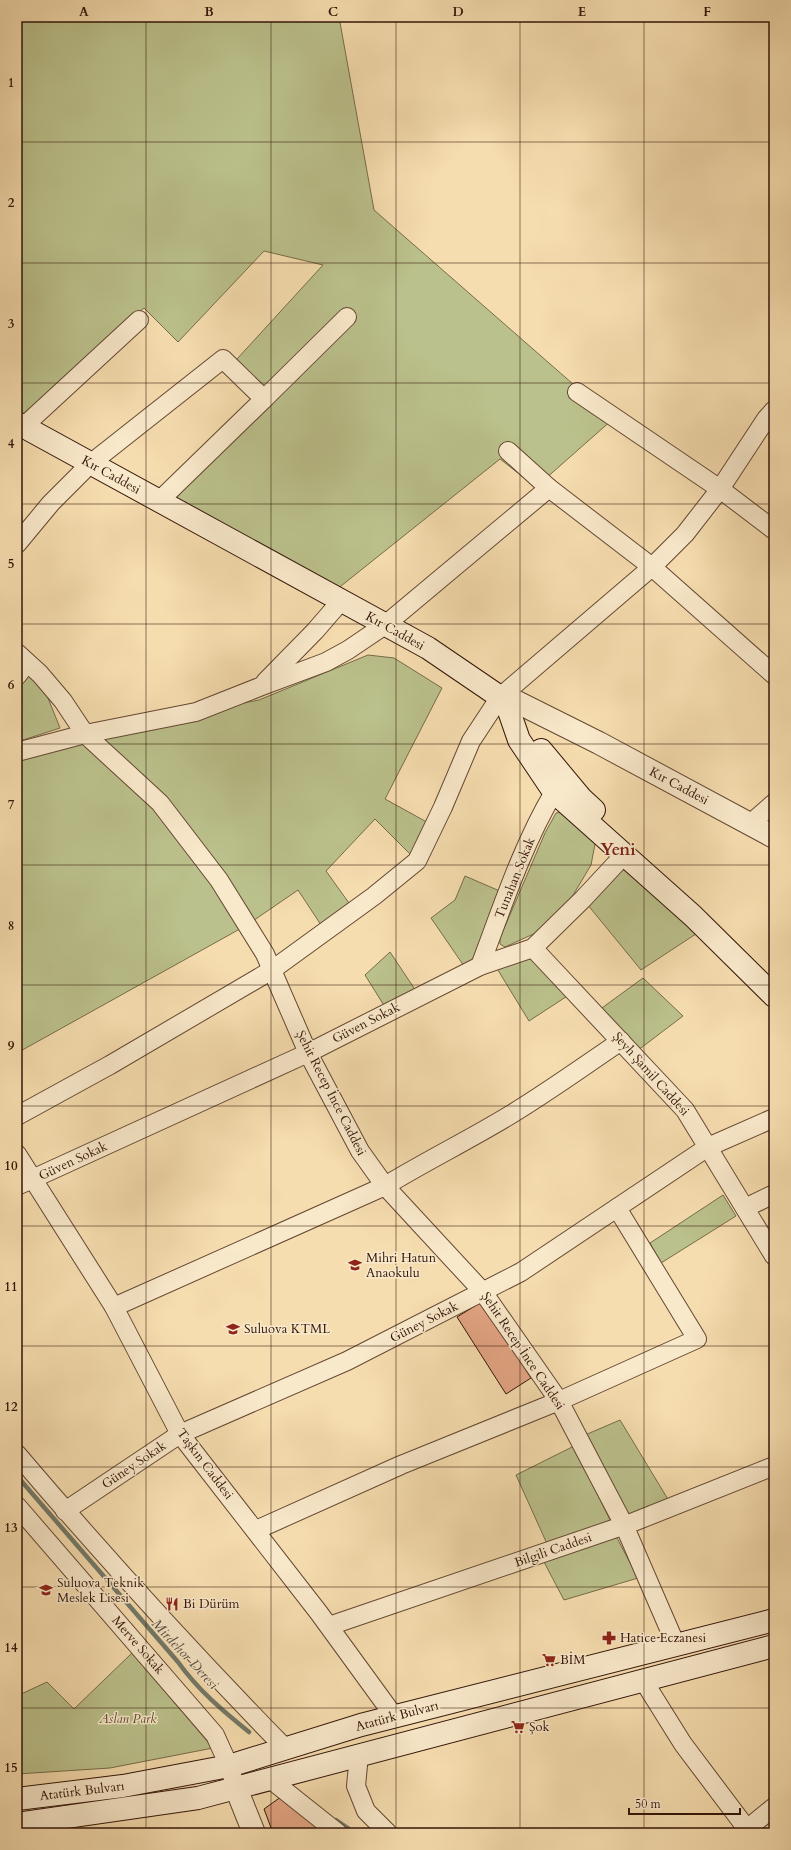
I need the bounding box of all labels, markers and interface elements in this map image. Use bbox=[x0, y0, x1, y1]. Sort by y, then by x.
text: A bbox=[79, 3, 89, 21]
text: B bbox=[204, 3, 214, 21]
text: C bbox=[328, 3, 338, 21]
text: D bbox=[452, 3, 464, 21]
text: E bbox=[578, 3, 586, 21]
text: F bbox=[703, 3, 711, 21]
text: 1 bbox=[8, 74, 14, 92]
text: 2 bbox=[8, 194, 15, 212]
text: 3 bbox=[8, 315, 15, 333]
text: 4 bbox=[8, 435, 15, 453]
street label: Kır Caddesi bbox=[78, 451, 144, 499]
text: 5 bbox=[8, 555, 14, 573]
street label: Kır Caddesi bbox=[362, 607, 428, 655]
text: 6 bbox=[8, 676, 15, 694]
street label: Kır Caddesi bbox=[646, 763, 712, 809]
text: 7 bbox=[8, 796, 15, 814]
street label: Tunahan Sokak bbox=[490, 835, 540, 921]
district label: Yeni bbox=[600, 838, 636, 861]
text: 8 bbox=[8, 917, 14, 935]
street label: Güven Sokak bbox=[329, 998, 403, 1048]
street label: Şehit Recep İnce Caddesi bbox=[292, 1027, 371, 1159]
street label: Şeyh Şamil Caddesi bbox=[609, 1028, 694, 1120]
text: 9 bbox=[8, 1037, 15, 1055]
street label: Güven Sokak bbox=[36, 1137, 110, 1185]
text: 10 bbox=[4, 1157, 18, 1175]
place label: Mihri Hatun Anaokulu bbox=[366, 1249, 437, 1282]
school or university icon: Mihri Hatun Anaokulu bbox=[347, 1257, 363, 1273]
text: 11 bbox=[4, 1278, 18, 1296]
street label: Şehit Recep İnce Caddesi bbox=[477, 1289, 569, 1414]
street label: Güney Sokak bbox=[387, 1297, 461, 1347]
place label: Suluova KTML bbox=[244, 1320, 330, 1338]
school or university icon: Suluova KTML bbox=[225, 1321, 241, 1337]
text: 12 bbox=[4, 1398, 18, 1416]
street label: Taşkın Caddesi bbox=[172, 1425, 238, 1503]
street label: Güney Sokak bbox=[98, 1437, 170, 1493]
text: 13 bbox=[4, 1519, 18, 1537]
street label: Bilgili Caddesi bbox=[512, 1528, 594, 1572]
place label: Suluova Teknik Meslek Lisesi bbox=[57, 1574, 144, 1607]
school or university icon: Suluova Teknik Meslek Lisesi bbox=[38, 1582, 54, 1598]
place label: Bi Dürüm bbox=[183, 1595, 240, 1613]
restaurant icon: Bi Dürüm bbox=[164, 1596, 180, 1612]
street label: Merve Sokak bbox=[108, 1612, 168, 1678]
water label: Mirdehor Deresi bbox=[147, 1615, 223, 1693]
place label: Hatice Eczanesi bbox=[620, 1629, 707, 1647]
pharmacy icon: Hatice Eczanesi bbox=[601, 1630, 617, 1646]
text: 14 bbox=[4, 1639, 18, 1657]
place label: BİM bbox=[560, 1651, 586, 1669]
supermarket icon: BİM bbox=[541, 1652, 557, 1668]
street label: Atatürk Bulvarı bbox=[353, 1696, 441, 1736]
park label: Aslan Park bbox=[98, 1710, 157, 1728]
place label: Şok bbox=[529, 1718, 550, 1736]
supermarket icon: Şok bbox=[510, 1719, 526, 1735]
text: 15 bbox=[4, 1759, 18, 1777]
street label: Atatürk Bulvarı bbox=[39, 1777, 126, 1805]
scale bar bbox=[629, 1790, 740, 1816]
text: 50 m bbox=[635, 1796, 662, 1812]

